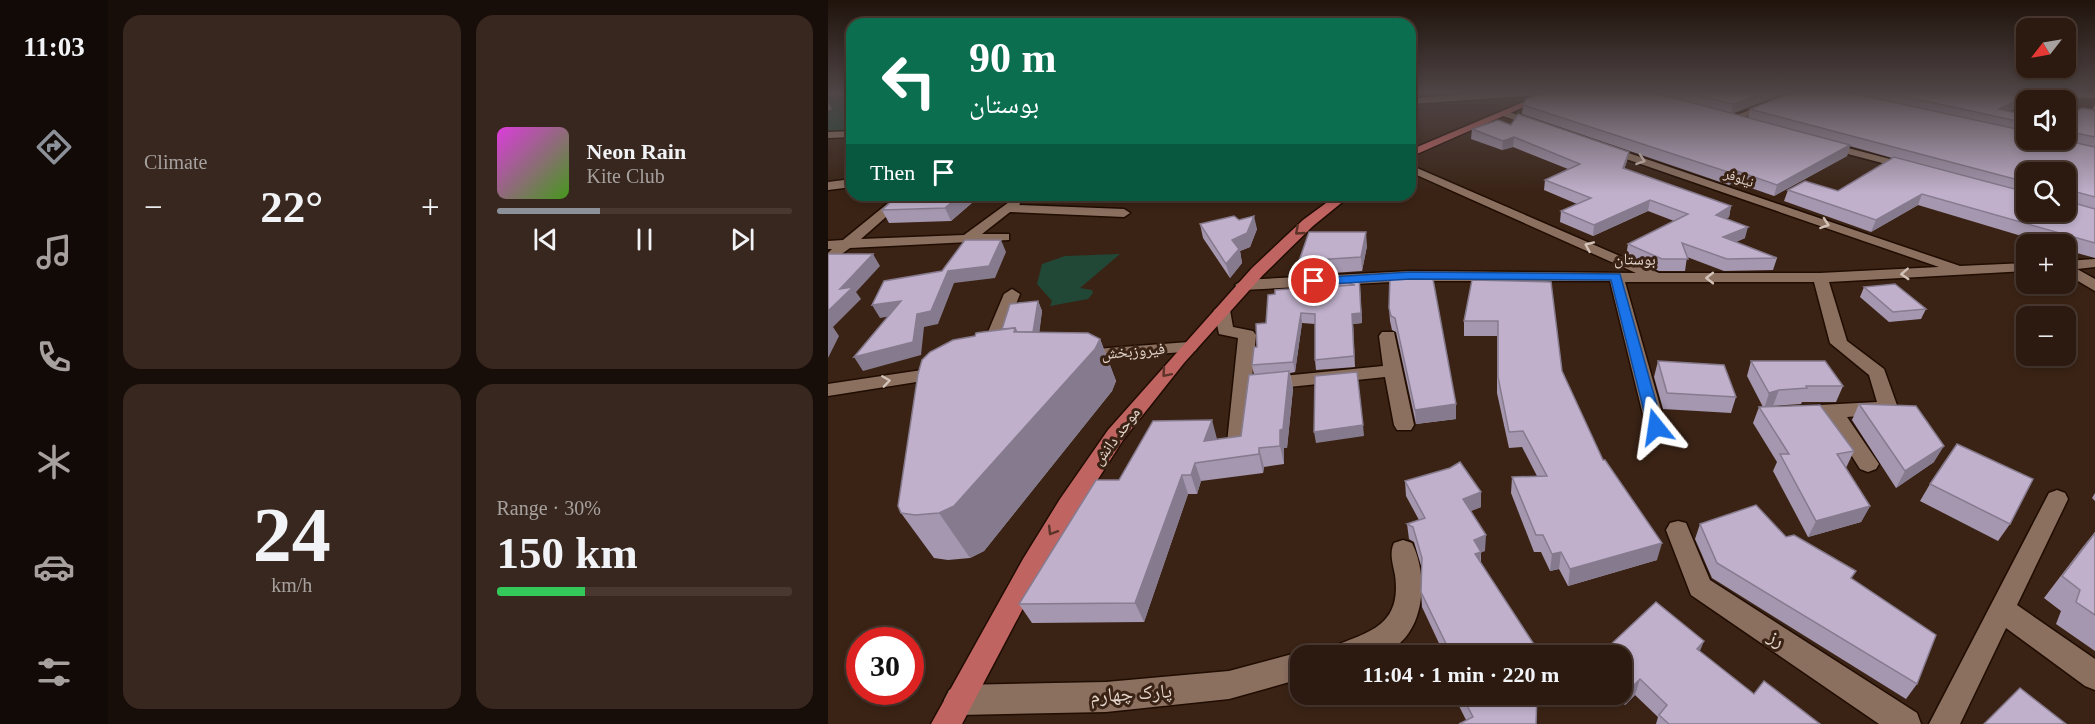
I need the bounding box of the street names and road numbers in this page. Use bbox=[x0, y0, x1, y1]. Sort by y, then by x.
street label: نیلوفر bbox=[1721, 166, 1756, 191]
street label: بوستان bbox=[1614, 250, 1656, 270]
street label: فیروزبخش bbox=[1100, 340, 1166, 364]
street label: موحد دانش bbox=[1089, 404, 1145, 469]
street label: رز bbox=[1764, 624, 1790, 651]
street label: پارک چهارم bbox=[1089, 679, 1173, 710]

